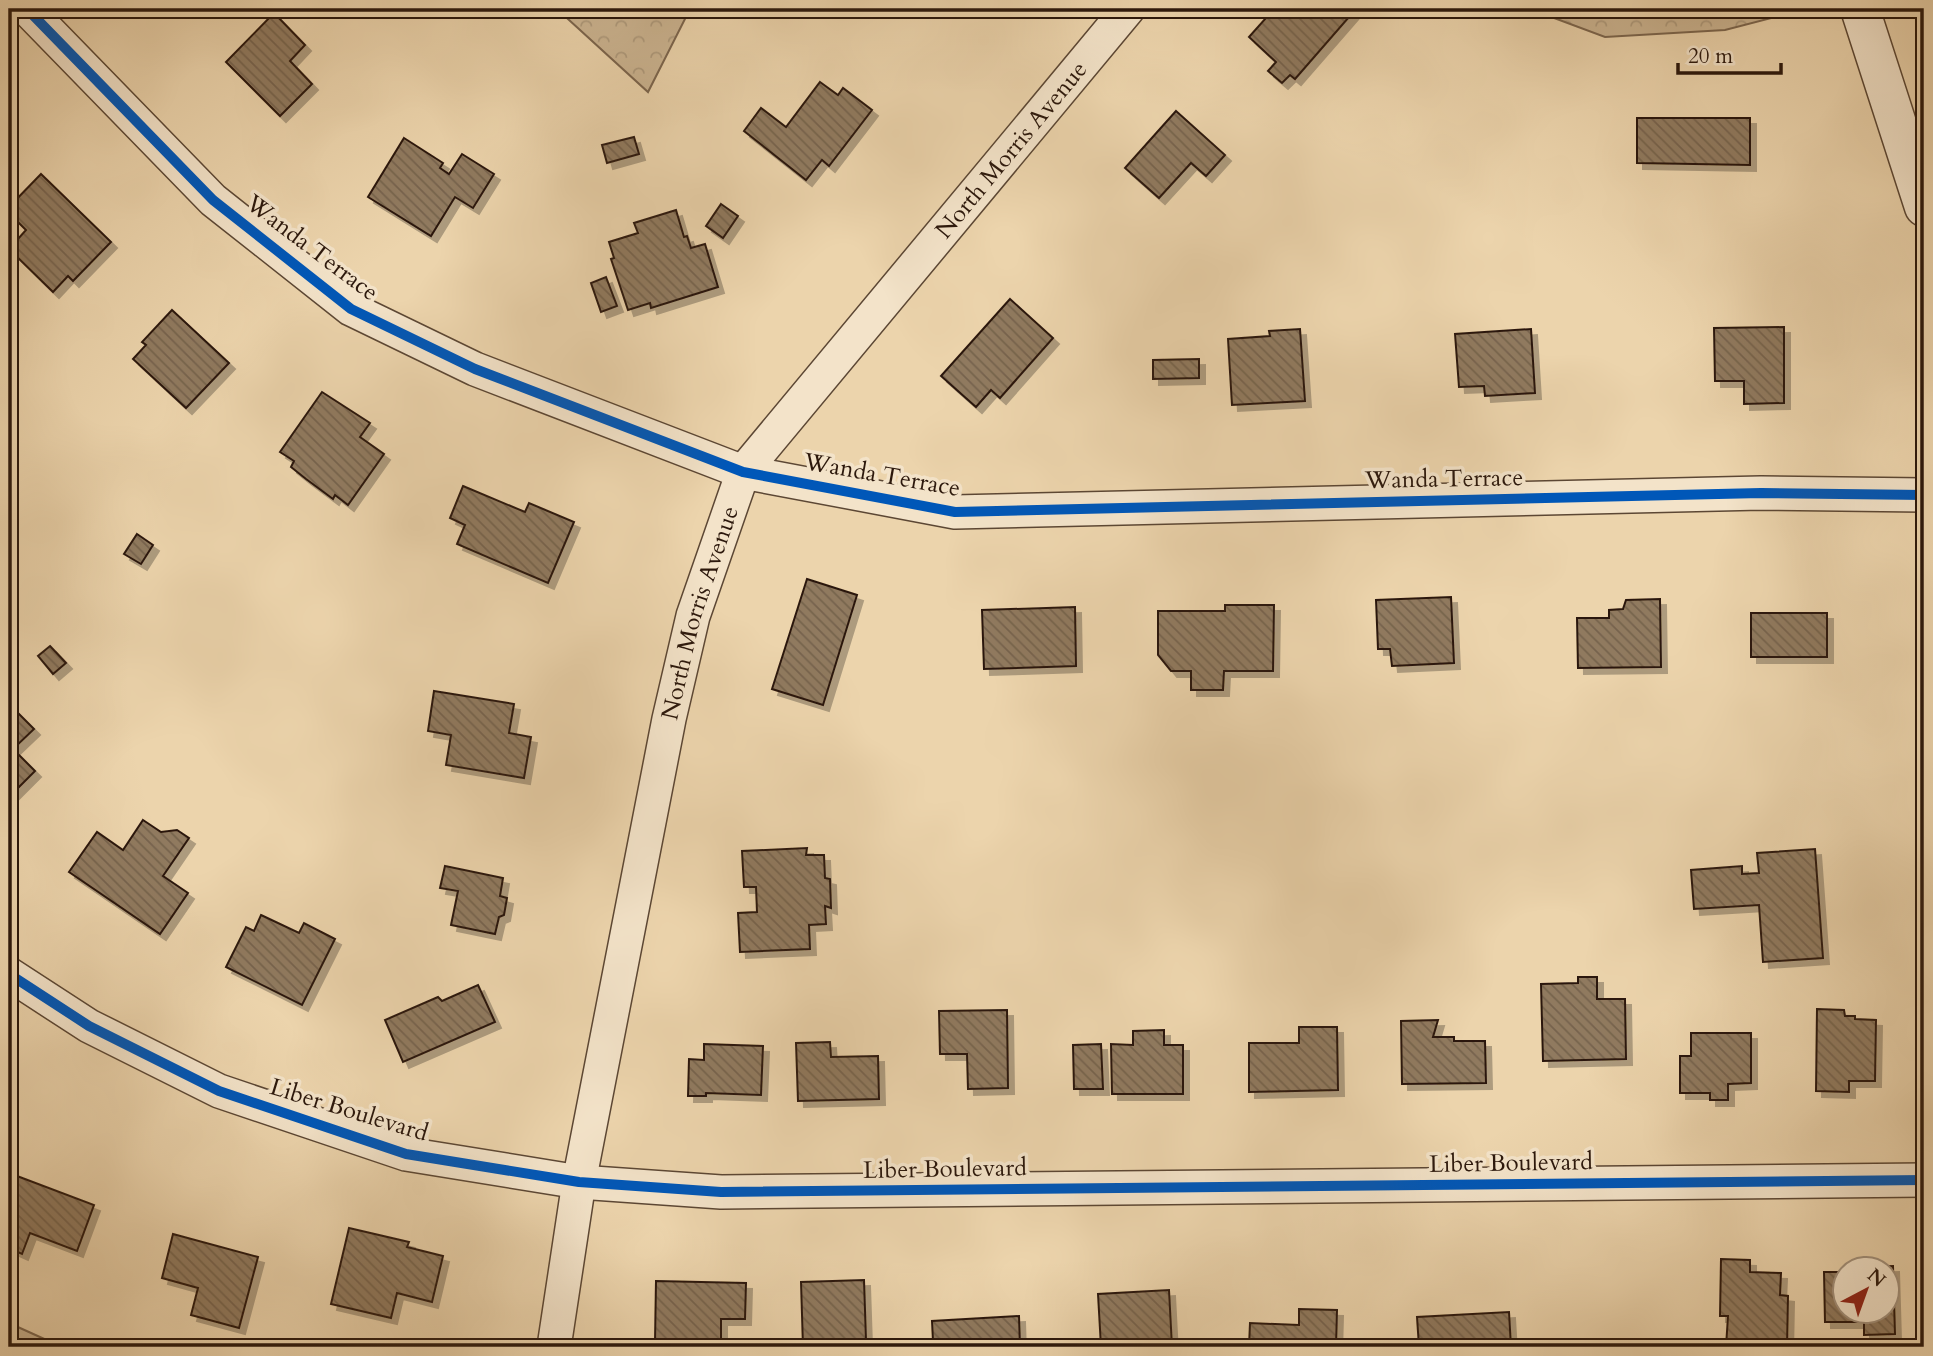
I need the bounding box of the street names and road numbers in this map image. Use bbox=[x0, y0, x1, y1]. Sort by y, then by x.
street label: North Morris Avenue bbox=[928, 54, 1095, 245]
street label: Wanda Terrace bbox=[238, 187, 385, 309]
street label: Wanda Terrace bbox=[800, 445, 963, 505]
street label: Wanda Terrace bbox=[1364, 461, 1523, 497]
street label: North Morris Avenue bbox=[653, 501, 746, 723]
street label: Liber Boulevard bbox=[266, 1070, 432, 1150]
street label: Liber Boulevard bbox=[1429, 1145, 1593, 1181]
street label: Liber Boulevard bbox=[863, 1151, 1027, 1187]

